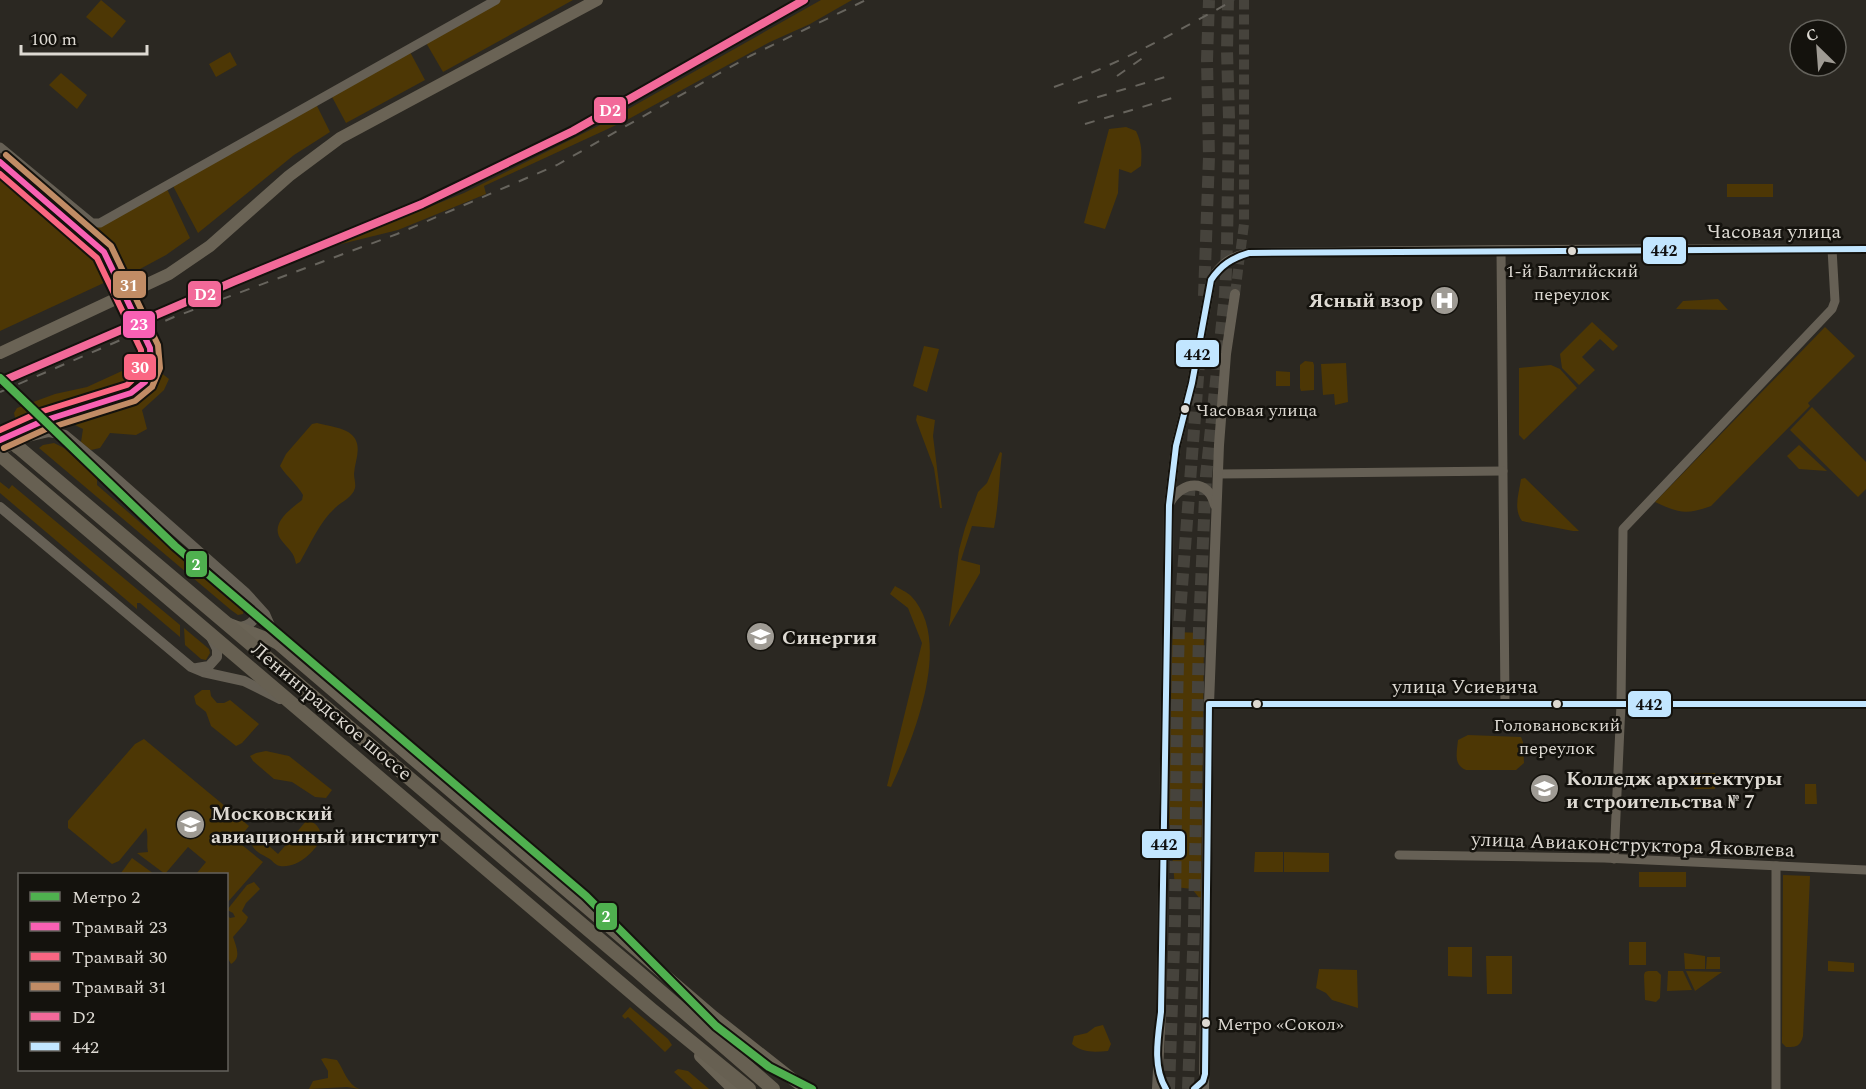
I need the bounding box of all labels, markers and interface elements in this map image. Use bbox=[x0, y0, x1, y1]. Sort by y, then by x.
scale bar bbox=[21, 18, 147, 56]
north arrow bbox=[1788, 18, 1848, 78]
text: С bbox=[1802, 22, 1822, 49]
text: 100 m bbox=[30, 26, 77, 53]
line badge: D2 bbox=[593, 96, 627, 124]
text: D2 bbox=[599, 99, 621, 123]
street label: Часовая улица bbox=[1707, 217, 1842, 247]
line badge: 442 bbox=[1642, 236, 1687, 265]
text: 442 bbox=[1651, 239, 1677, 263]
marker: 1-й Балтийский переулок bbox=[1566, 245, 1578, 257]
place label: 1-й Балтийский переулок bbox=[1506, 258, 1638, 308]
line badge: 31 bbox=[112, 270, 147, 299]
text: 31 bbox=[120, 274, 138, 298]
line badge: D2 bbox=[187, 280, 222, 308]
text: D2 bbox=[194, 283, 216, 307]
hospital icon: Ясный взор bbox=[1428, 284, 1460, 316]
place label: Ясный взор bbox=[1309, 286, 1423, 316]
line badge: 23 bbox=[122, 310, 156, 339]
text: 23 bbox=[130, 313, 148, 337]
line badge: 442 bbox=[1175, 339, 1220, 368]
text: 442 bbox=[1184, 343, 1210, 367]
line badge: 30 bbox=[123, 353, 157, 381]
text: 30 bbox=[131, 356, 149, 380]
place label: Часовая улица bbox=[1196, 397, 1317, 424]
marker: Часовая улица bbox=[1179, 403, 1191, 415]
line badge: 2 bbox=[185, 550, 208, 578]
text: 2 bbox=[192, 553, 201, 577]
school or university icon: Синергия bbox=[745, 621, 777, 653]
place label: Синергия bbox=[782, 623, 877, 653]
street label: Ленинградское шоссе bbox=[244, 635, 419, 788]
street label: улица Усиевича bbox=[1391, 672, 1538, 702]
line badge: 442 bbox=[1627, 690, 1672, 718]
text: 442 bbox=[1636, 693, 1662, 717]
unlabelled marker bbox=[1251, 698, 1263, 710]
marker: Головановский переулок bbox=[1551, 698, 1563, 710]
place label: Головановский переулок bbox=[1494, 712, 1620, 762]
place label: Колледж архитектуры и строительства № 7 bbox=[1566, 764, 1782, 817]
school or university icon: Колледж архитектуры и строительства № 7 bbox=[1529, 773, 1561, 805]
place label: Московский авиационный институт bbox=[211, 799, 439, 852]
school or university icon: Московский авиационный институт bbox=[174, 808, 206, 840]
street label: улица Авиаконструктора Яковлева bbox=[1470, 824, 1795, 866]
line badge: 442 bbox=[1141, 830, 1186, 859]
text: 442 bbox=[1151, 833, 1177, 857]
legend bbox=[18, 873, 228, 1071]
text: Метро 2 bbox=[72, 884, 140, 911]
line badge: 2 bbox=[595, 902, 618, 931]
text: 2 bbox=[602, 905, 611, 929]
text: Трамвай 23 bbox=[72, 914, 167, 941]
text: Трамвай 30 bbox=[72, 944, 167, 971]
text: Трамвай 31 bbox=[72, 974, 167, 1001]
text: D2 bbox=[72, 1004, 95, 1031]
place label: Метро «Сокол» bbox=[1217, 1011, 1344, 1038]
marker: Метро «Сокол» bbox=[1200, 1017, 1212, 1029]
text: 442 bbox=[72, 1034, 99, 1061]

